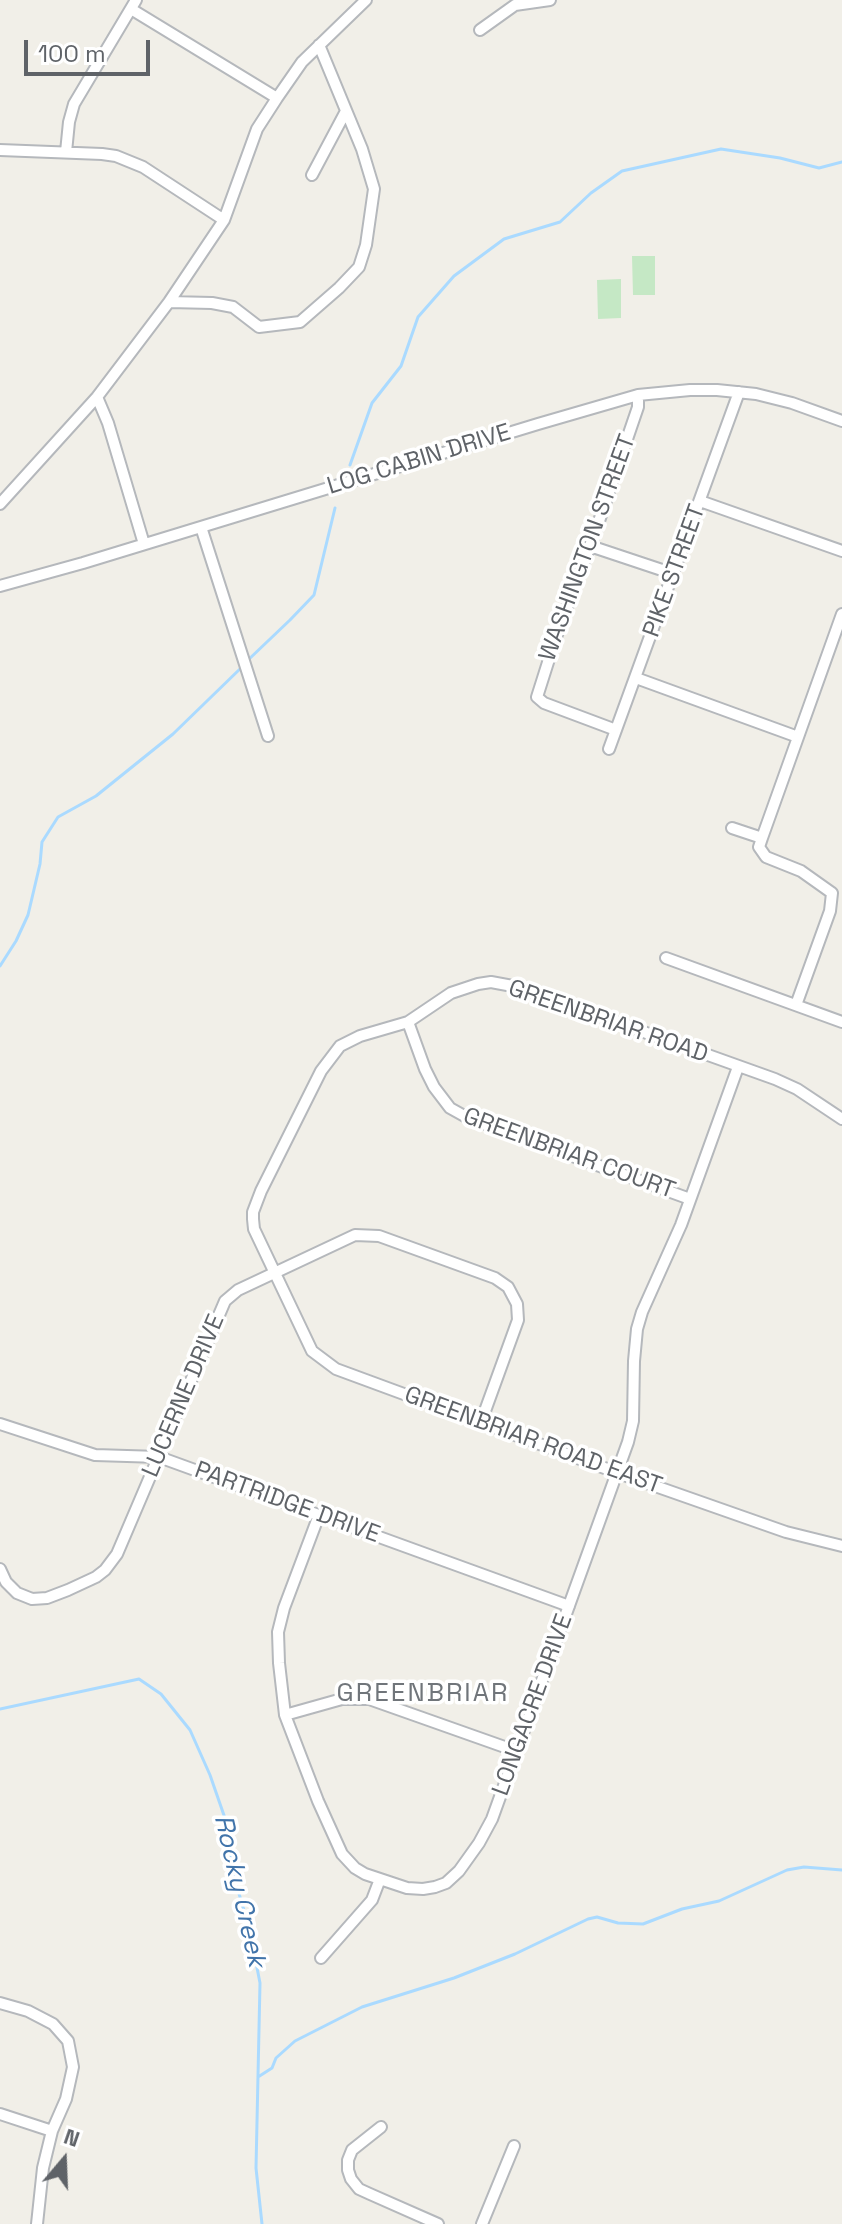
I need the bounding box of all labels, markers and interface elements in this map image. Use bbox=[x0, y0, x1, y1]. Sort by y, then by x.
scale bar bbox=[28, 24, 154, 74]
text: 100 m bbox=[38, 38, 106, 69]
street label: LOG CABIN DRIVE bbox=[324, 418, 514, 502]
street label: WASHINGTON STREET bbox=[534, 431, 642, 665]
street label: PIKE STREET bbox=[638, 501, 712, 641]
street label: GREENBRIAR ROAD bbox=[504, 974, 712, 1070]
street label: GREENBRIAR COURT bbox=[459, 1102, 679, 1206]
street label: LUCERNE DRIVE bbox=[137, 1310, 231, 1482]
street label: GREENBRIAR ROAD EAST bbox=[400, 1381, 666, 1501]
street label: PARTRIDGE DRIVE bbox=[191, 1456, 383, 1550]
street label: LONGACRE DRIVE bbox=[487, 1610, 579, 1800]
district label: GREENBRIAR bbox=[337, 1678, 509, 1710]
water label: Rocky Creek bbox=[206, 1812, 272, 1970]
north arrow bbox=[24, 2120, 104, 2200]
text: N bbox=[60, 2122, 83, 2153]

